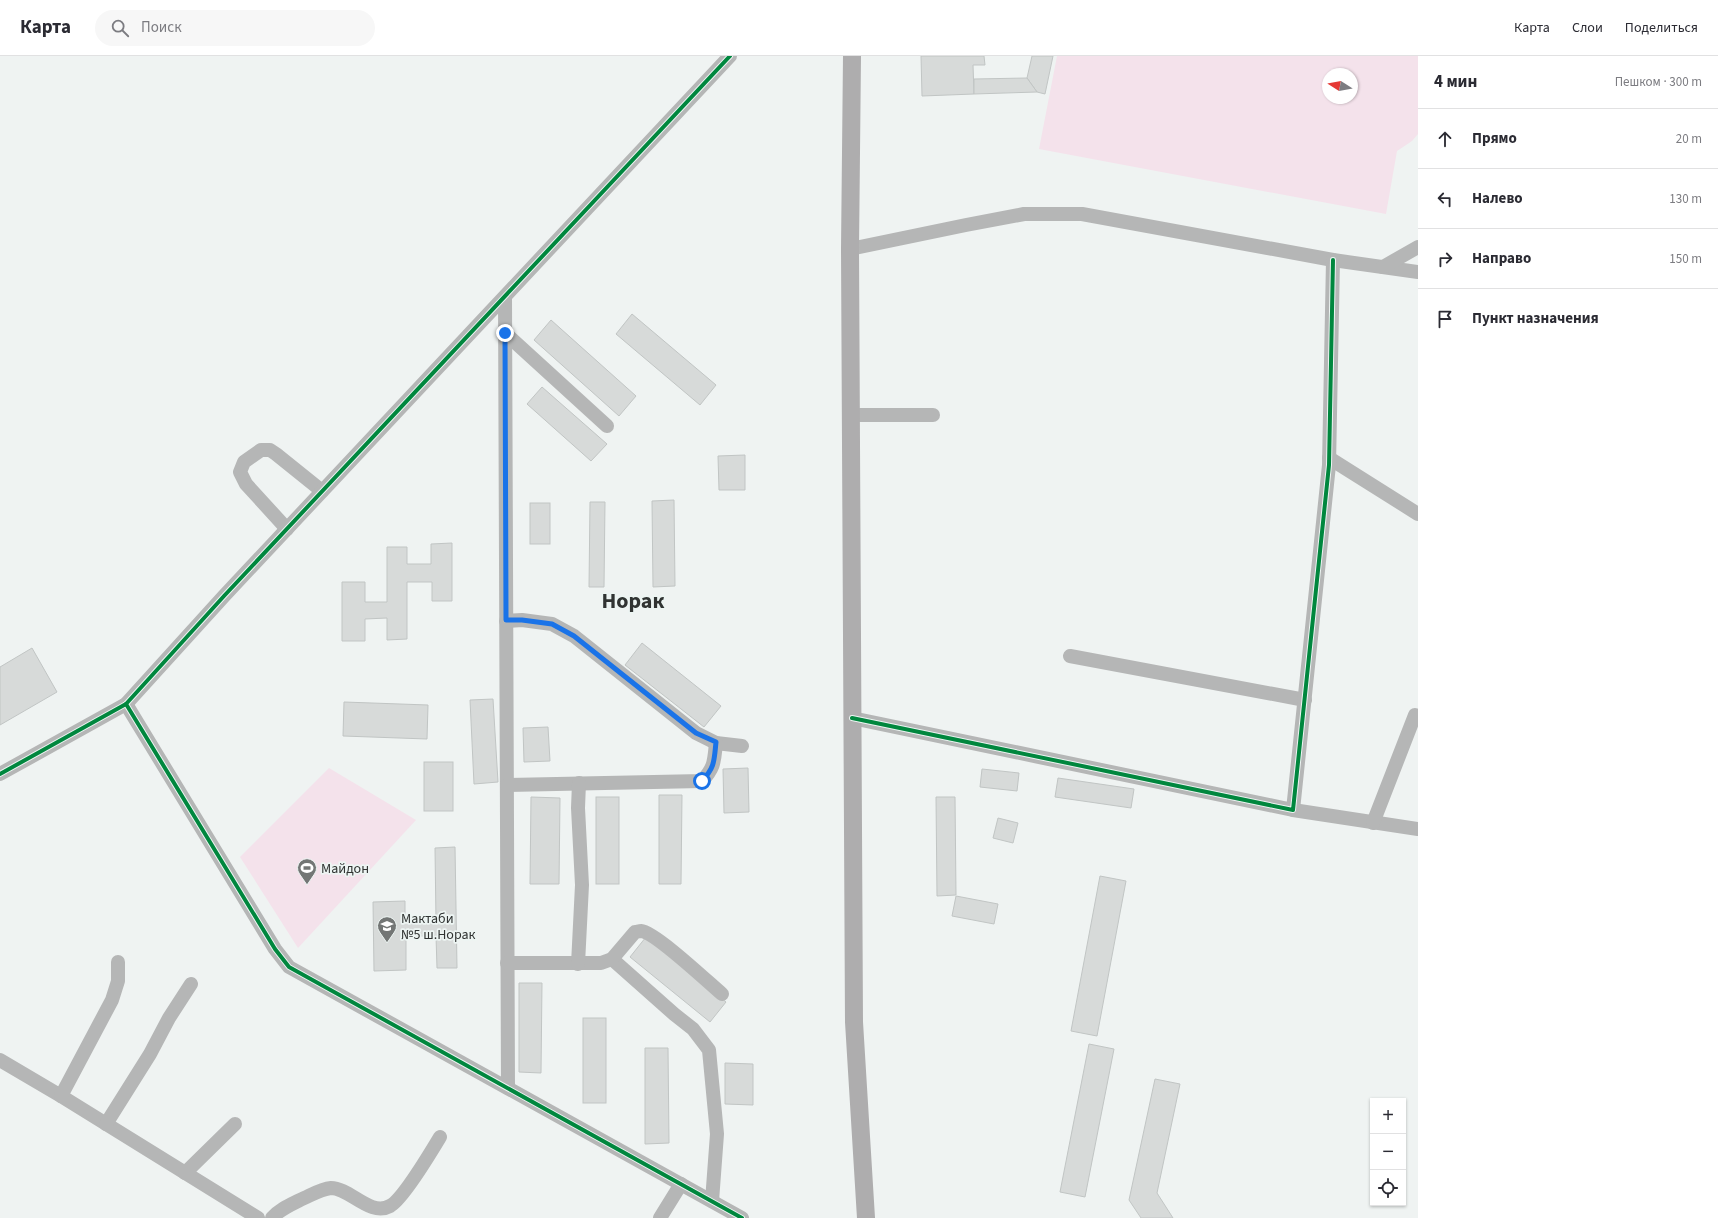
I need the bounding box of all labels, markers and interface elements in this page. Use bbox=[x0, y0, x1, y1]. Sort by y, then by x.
search box bbox=[95, 10, 375, 46]
text: Карта bbox=[20, 14, 71, 41]
icon: search bbox=[109, 17, 131, 39]
text: Поиск bbox=[141, 17, 182, 38]
text: Карта bbox=[1514, 18, 1550, 38]
text: Слои bbox=[1572, 18, 1603, 38]
text: Поделиться bbox=[1625, 18, 1698, 38]
north arrow bbox=[1322, 68, 1358, 104]
text: 4 мин bbox=[1434, 70, 1477, 94]
text: Пешком · 300 m bbox=[1615, 73, 1702, 91]
icon: ahead bbox=[1434, 128, 1456, 150]
text: Прямо bbox=[1472, 128, 1517, 149]
text: 20 m bbox=[1676, 130, 1702, 148]
icon: left bbox=[1434, 188, 1456, 210]
text: Налево bbox=[1472, 188, 1523, 209]
text: 130 m bbox=[1669, 190, 1702, 208]
icon: right bbox=[1434, 248, 1456, 270]
text: Направо bbox=[1472, 248, 1531, 269]
text: 150 m bbox=[1669, 250, 1702, 268]
icon: arrive bbox=[1434, 308, 1456, 330]
text: Пункт назначения bbox=[1472, 308, 1599, 329]
route end bbox=[496, 324, 514, 342]
district label: Норак bbox=[601, 585, 665, 617]
route start bbox=[693, 772, 711, 790]
sports icon: Майдон bbox=[296, 857, 318, 885]
place label: Майдон bbox=[321, 859, 369, 879]
place label: Мактаби №5 ш.Норак bbox=[401, 909, 476, 945]
school or university icon: Мактаби №5 ш.Норак bbox=[376, 915, 398, 943]
map controls bbox=[1370, 1098, 1406, 1206]
button: + bbox=[1370, 1098, 1406, 1134]
button: − bbox=[1370, 1134, 1406, 1170]
button: locate bbox=[1370, 1170, 1406, 1206]

